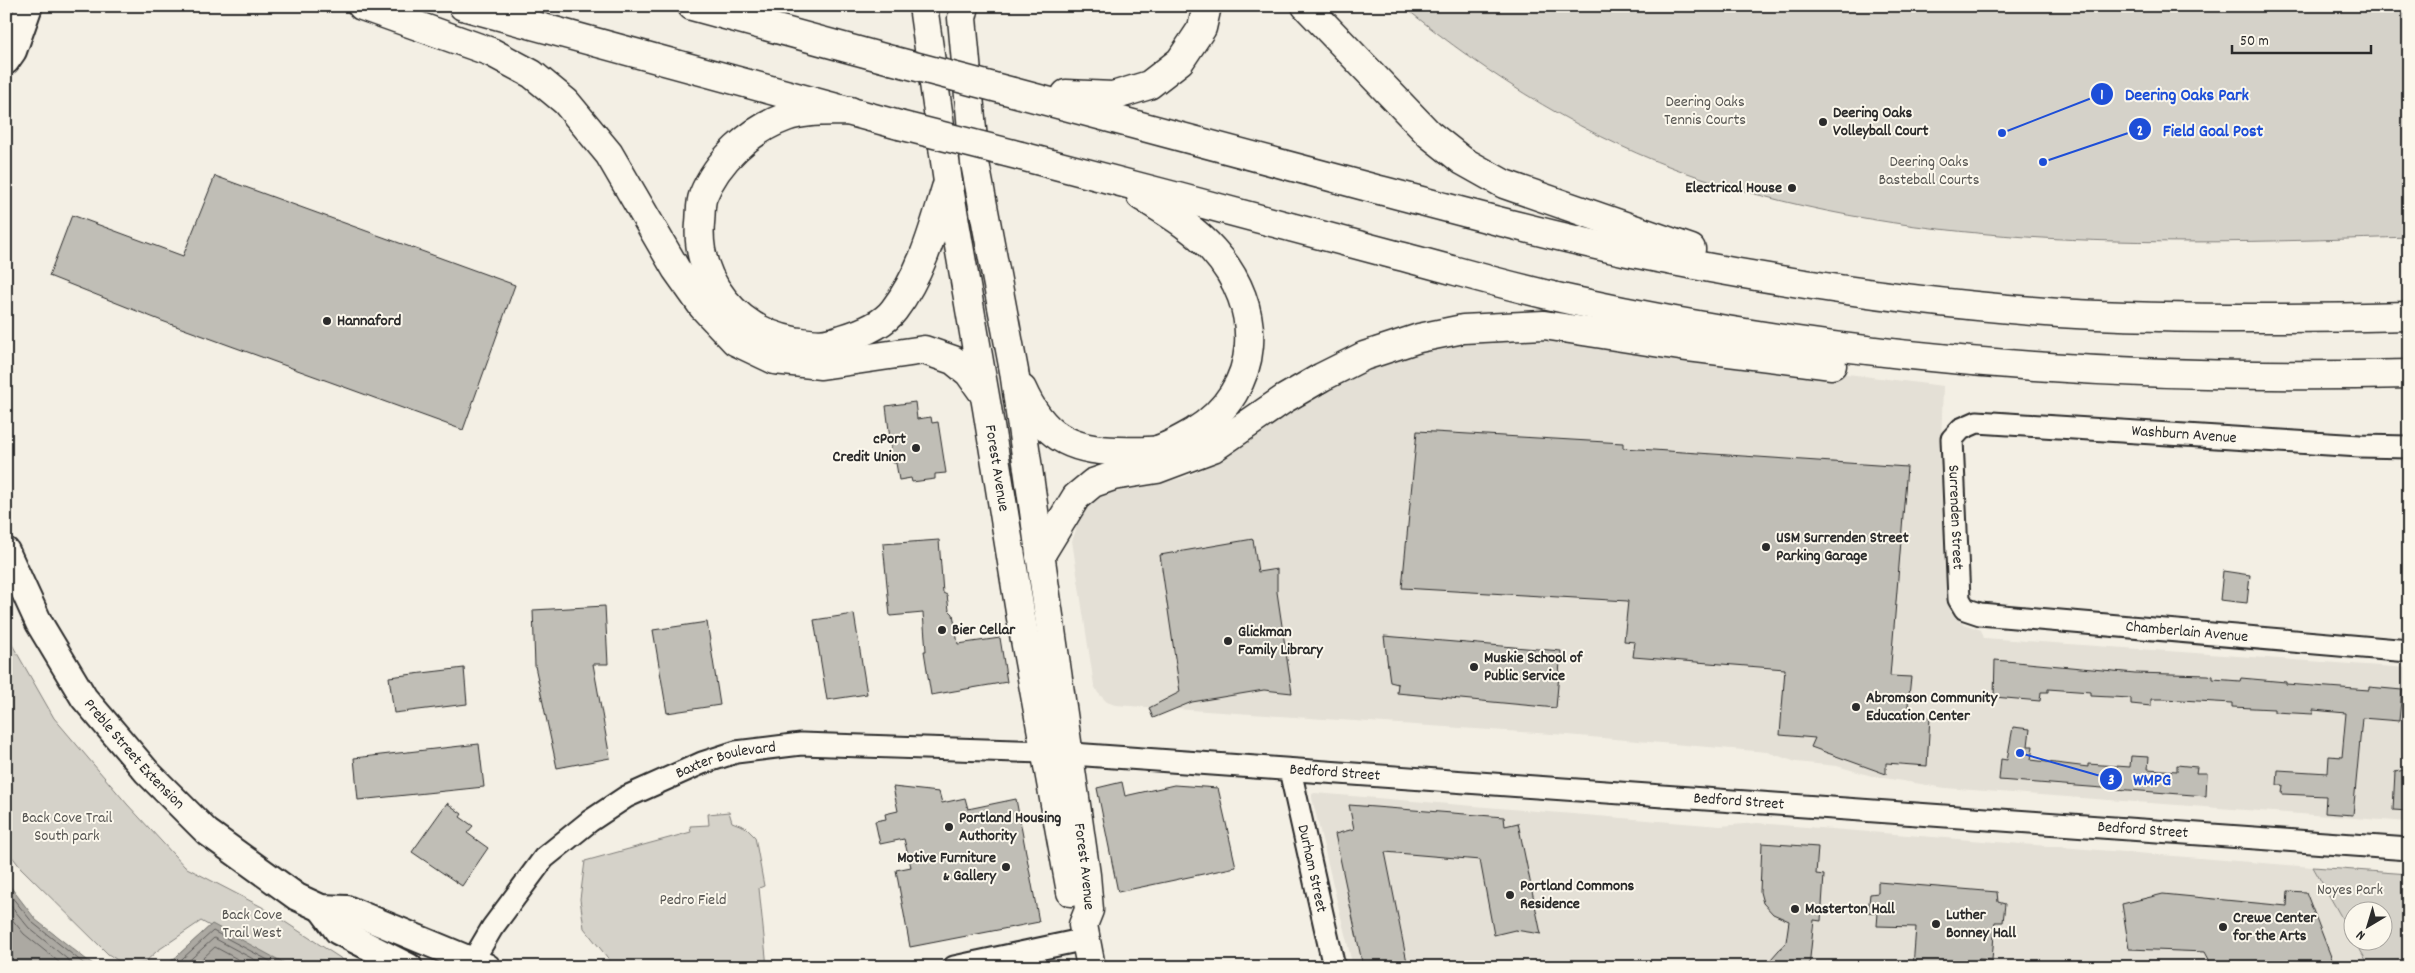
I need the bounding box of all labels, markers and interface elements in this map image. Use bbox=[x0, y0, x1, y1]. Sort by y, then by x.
scale bar bbox=[2232, 22, 2371, 54]
text: 50 m bbox=[2240, 31, 2269, 53]
callout: Deering Oaks Park bbox=[2090, 77, 2259, 110]
text: Deering Oaks Park bbox=[2125, 84, 2250, 109]
text: 1 bbox=[2100, 85, 2104, 107]
park label: Deering Oaks Tennis Courts bbox=[1664, 91, 1746, 132]
place label: Deering Oaks Volleyball Court bbox=[1833, 102, 1929, 143]
callout: Field Goal Post bbox=[2127, 113, 2273, 146]
marker: Deering Oaks Volleyball Court bbox=[1817, 116, 1829, 128]
text: Field Goal Post bbox=[2163, 120, 2264, 145]
text: 2 bbox=[2137, 121, 2143, 143]
park label: Deering Oaks Basteball Courts bbox=[1879, 151, 1980, 192]
place label: Electrical House bbox=[1685, 177, 1782, 200]
marker: Electrical House bbox=[1786, 182, 1798, 194]
place label: Hannaford bbox=[337, 310, 401, 333]
marker: Hannaford bbox=[321, 315, 333, 327]
street label: Washburn Avenue bbox=[2131, 420, 2237, 450]
street label: Forest Avenue bbox=[978, 423, 1015, 513]
place label: cPort Credit Union bbox=[833, 428, 906, 469]
marker: cPort Credit Union bbox=[910, 442, 922, 454]
street label: Surrenden Street bbox=[1942, 464, 1969, 570]
place label: USM Surrenden Street Parking Garage bbox=[1776, 527, 1909, 568]
marker: USM Surrenden Street Parking Garage bbox=[1760, 541, 1772, 553]
street label: Chamberlain Avenue bbox=[2125, 615, 2249, 649]
place label: Bier Cellar bbox=[952, 619, 1016, 642]
place label: Glickman Family Library bbox=[1238, 621, 1324, 662]
marker: Bier Cellar bbox=[936, 624, 948, 636]
marker: Glickman Family Library bbox=[1222, 635, 1234, 647]
place label: Muskie School of Public Service bbox=[1484, 647, 1584, 688]
marker: Muskie School of Public Service bbox=[1468, 661, 1480, 673]
place label: Abromson Community Education Center bbox=[1866, 687, 1999, 728]
street label: Preble Street Extension bbox=[78, 694, 190, 815]
marker: Abromson Community Education Center bbox=[1850, 701, 1862, 713]
street label: Baxter Boulevard bbox=[672, 736, 777, 785]
street label: Bedford Street bbox=[1289, 758, 1381, 787]
callout: WMPG bbox=[2098, 762, 2181, 795]
text: WMPG bbox=[2133, 769, 2171, 794]
text: 3 bbox=[2108, 770, 2115, 792]
street label: Bedford Street bbox=[1693, 787, 1785, 816]
park label: Back Cove Trail South park bbox=[22, 807, 113, 848]
place label: Portland Housing Authority bbox=[959, 807, 1061, 848]
street label: Bedford Street bbox=[2097, 815, 2189, 845]
marker: Portland Housing Authority bbox=[943, 821, 955, 833]
street label: Forest Avenue bbox=[1067, 821, 1100, 911]
street label: Durham Street bbox=[1291, 822, 1333, 915]
place label: Motive Furniture & Gallery bbox=[897, 847, 998, 888]
marker: Motive Furniture & Gallery bbox=[1000, 861, 1012, 873]
place label: Portland Commons Residence bbox=[1520, 875, 1635, 916]
park label: Noyes Park bbox=[2317, 879, 2383, 902]
park label: Pedro Field bbox=[660, 889, 726, 912]
marker: Portland Commons Residence bbox=[1504, 889, 1516, 901]
place label: Masterton Hall bbox=[1805, 898, 1895, 921]
north arrow bbox=[2342, 900, 2392, 950]
marker: Masterton Hall bbox=[1789, 903, 1801, 915]
park label: Back Cove Trail West bbox=[222, 904, 282, 945]
place label: Luther Bonney Hall bbox=[1946, 904, 2016, 945]
place label: Crewe Center for the Arts bbox=[2232, 907, 2317, 948]
marker: Luther Bonney Hall bbox=[1930, 918, 1942, 930]
marker: Crewe Center for the Arts bbox=[2217, 921, 2229, 933]
text: N bbox=[2352, 925, 2370, 945]

